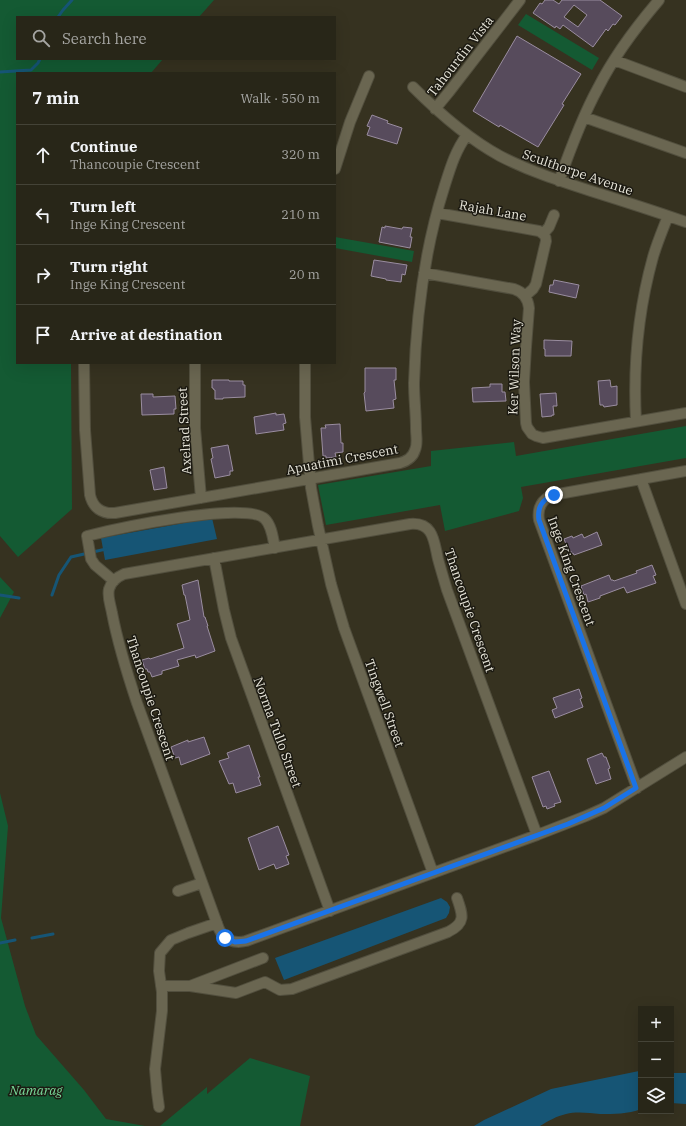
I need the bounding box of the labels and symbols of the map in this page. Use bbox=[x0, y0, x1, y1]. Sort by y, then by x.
street label: Tahourdin Vista bbox=[424, 12, 497, 100]
street label: Sculthorpe Avenue bbox=[520, 146, 635, 199]
street label: Rajah Lane bbox=[458, 196, 528, 225]
street label: Ker Wilson Way bbox=[504, 319, 525, 415]
street label: Axelrad Street bbox=[174, 387, 195, 475]
street label: Apuatimi Crescent bbox=[285, 440, 400, 479]
route end bbox=[545, 486, 563, 504]
street label: Inge King Crescent bbox=[544, 514, 599, 629]
street label: Thancoupie Crescent bbox=[440, 546, 499, 675]
street label: Thancoupie Crescent bbox=[122, 634, 179, 763]
street label: Tingwell Street bbox=[361, 657, 408, 750]
street label: Norma Tullo Street bbox=[250, 674, 306, 790]
route start bbox=[216, 929, 234, 947]
park label: Namarag bbox=[9, 1082, 63, 1099]

